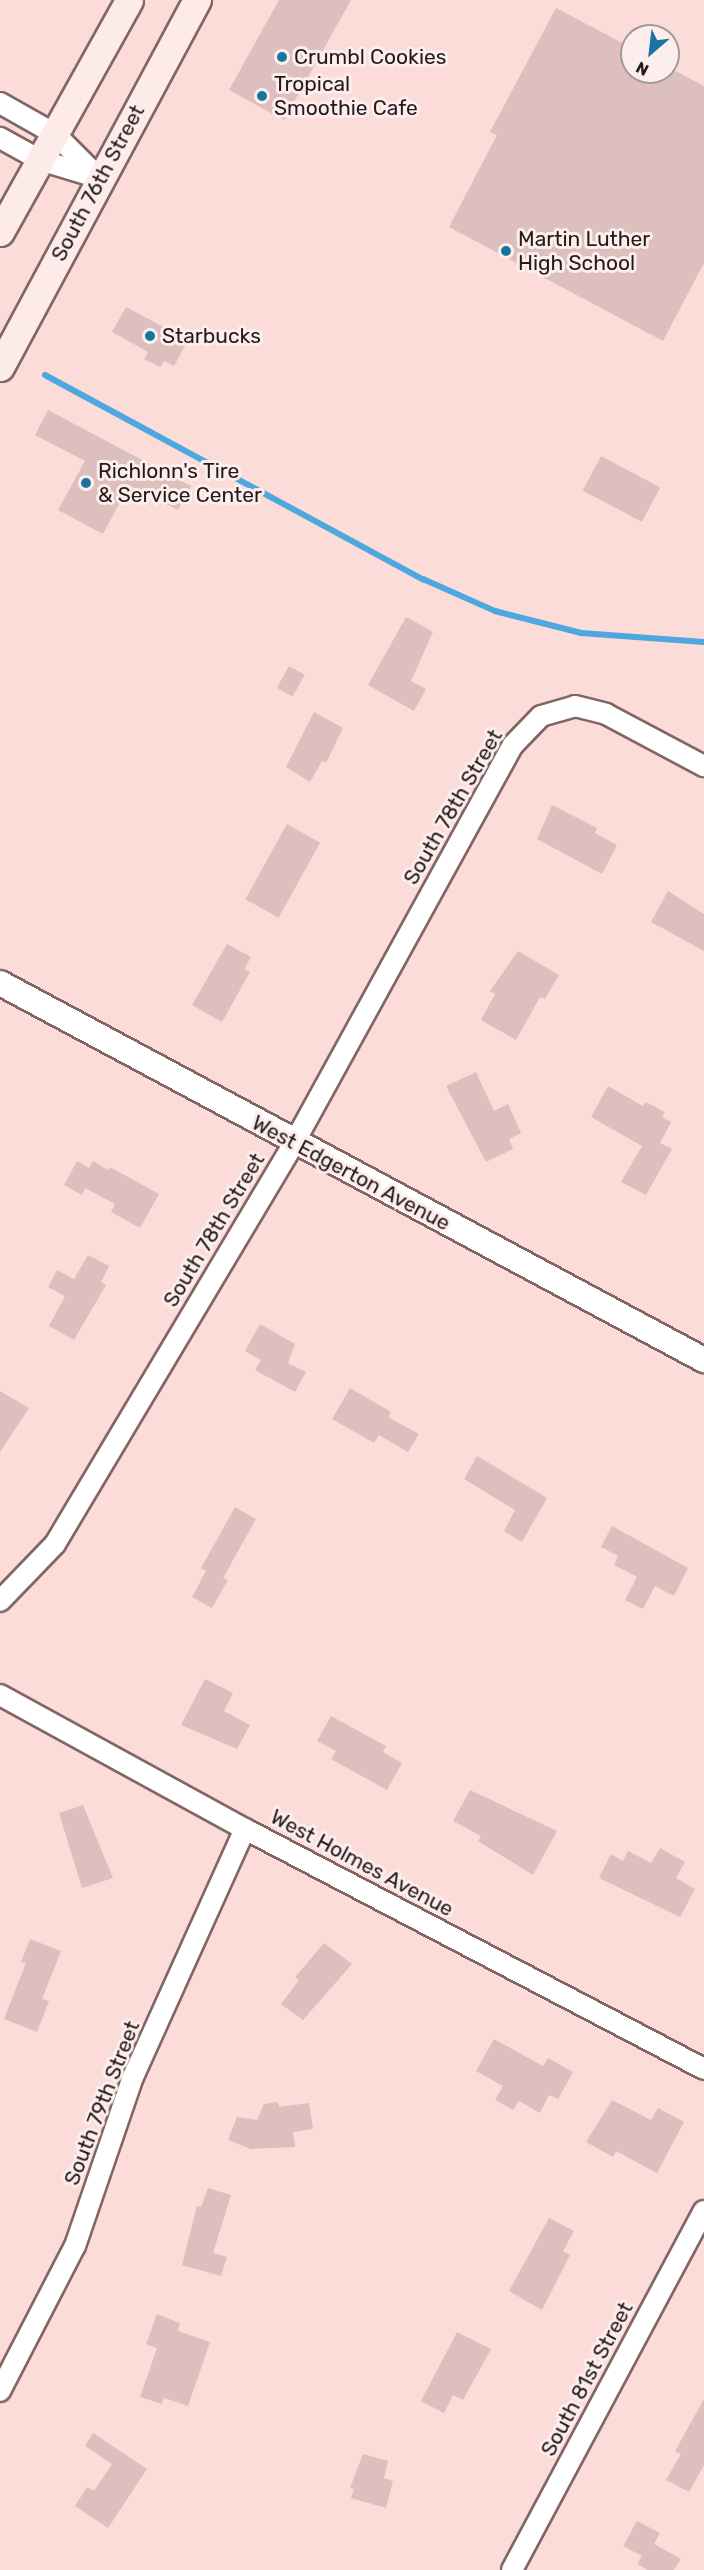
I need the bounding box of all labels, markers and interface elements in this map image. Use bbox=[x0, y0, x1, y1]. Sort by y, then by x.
north arrow bbox=[620, 24, 680, 84]
place label: Crumbl Cookies bbox=[294, 44, 447, 70]
marker: Crumbl Cookies bbox=[275, 50, 289, 64]
text: N bbox=[633, 57, 652, 80]
place label: Tropical Smoothie Cafe bbox=[274, 71, 418, 121]
marker: Tropical Smoothie Cafe bbox=[255, 89, 269, 103]
street label: South 76th Street bbox=[46, 100, 150, 266]
place label: Martin Luther High School bbox=[518, 226, 650, 276]
marker: Martin Luther High School bbox=[499, 244, 513, 258]
place label: Starbucks bbox=[162, 323, 261, 349]
marker: Starbucks bbox=[143, 329, 157, 343]
place label: Richlonn's Tire & Service Center bbox=[98, 458, 262, 508]
marker: Richlonn's Tire & Service Center bbox=[79, 476, 93, 490]
street label: South 78th Street bbox=[398, 725, 508, 889]
street label: West Edgerton Avenue bbox=[247, 1110, 455, 1236]
street label: South 78th Street bbox=[158, 1149, 270, 1311]
street label: West Holmes Avenue bbox=[266, 1804, 458, 1922]
street label: South 79th Street bbox=[59, 2017, 145, 2189]
street label: South 81st Street bbox=[536, 2298, 638, 2460]

